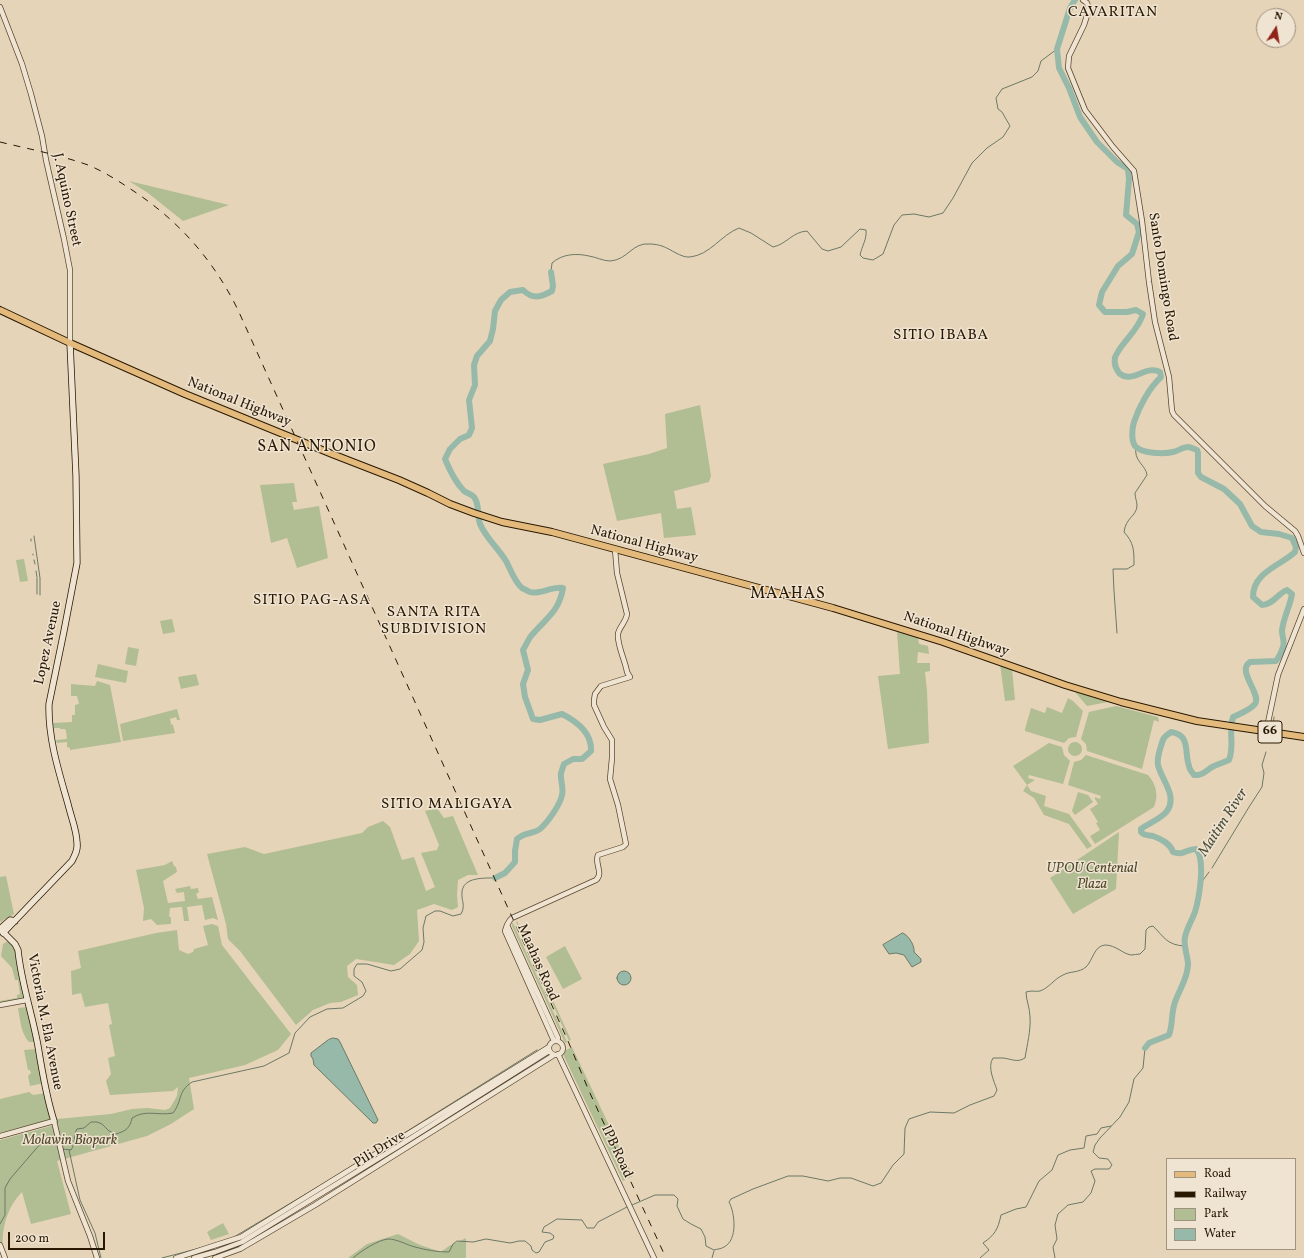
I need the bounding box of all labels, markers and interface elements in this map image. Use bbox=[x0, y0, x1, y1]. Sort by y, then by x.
district label: CAVARITAN bbox=[1068, 4, 1158, 22]
north arrow bbox=[1256, 8, 1296, 48]
text: N bbox=[1273, 9, 1284, 25]
street label: J. Aquino Street bbox=[48, 152, 84, 248]
street label: Santo Domingo Road bbox=[1144, 212, 1180, 342]
district label: SITIO IBABA bbox=[893, 327, 989, 345]
street label: National Highway bbox=[185, 374, 293, 432]
district label: SAN ANTONIO bbox=[257, 438, 377, 458]
street label: National Highway bbox=[588, 523, 700, 567]
district label: MAAHAS bbox=[750, 585, 826, 605]
district label: SITIO PAG-ASA bbox=[253, 592, 371, 610]
street label: Lopez Avenue bbox=[32, 599, 66, 687]
district label: SANTA RITA SUBDIVISION bbox=[381, 604, 487, 639]
street label: National Highway bbox=[901, 609, 1011, 661]
road number: 66 bbox=[1258, 721, 1282, 743]
water label: Maitim River bbox=[1195, 786, 1253, 860]
district label: SITIO MALIGAYA bbox=[381, 796, 513, 814]
park label: UPOU Centenial Plaza bbox=[1047, 861, 1137, 894]
street label: Maahas Road bbox=[513, 922, 561, 1004]
street label: Victoria M. Ela Avenue bbox=[23, 952, 65, 1092]
street label: IPB Road bbox=[597, 1123, 635, 1181]
street label: Pili Drive bbox=[351, 1128, 409, 1172]
park label: Molawin Biopark bbox=[23, 1133, 117, 1149]
legend bbox=[1166, 1158, 1296, 1250]
text: Road bbox=[1204, 1166, 1231, 1182]
text: Railway bbox=[1204, 1186, 1247, 1202]
text: Park bbox=[1204, 1206, 1229, 1222]
scale bar bbox=[10, 1224, 107, 1250]
text: Water bbox=[1204, 1226, 1236, 1242]
text: 200 m bbox=[15, 1231, 49, 1247]

